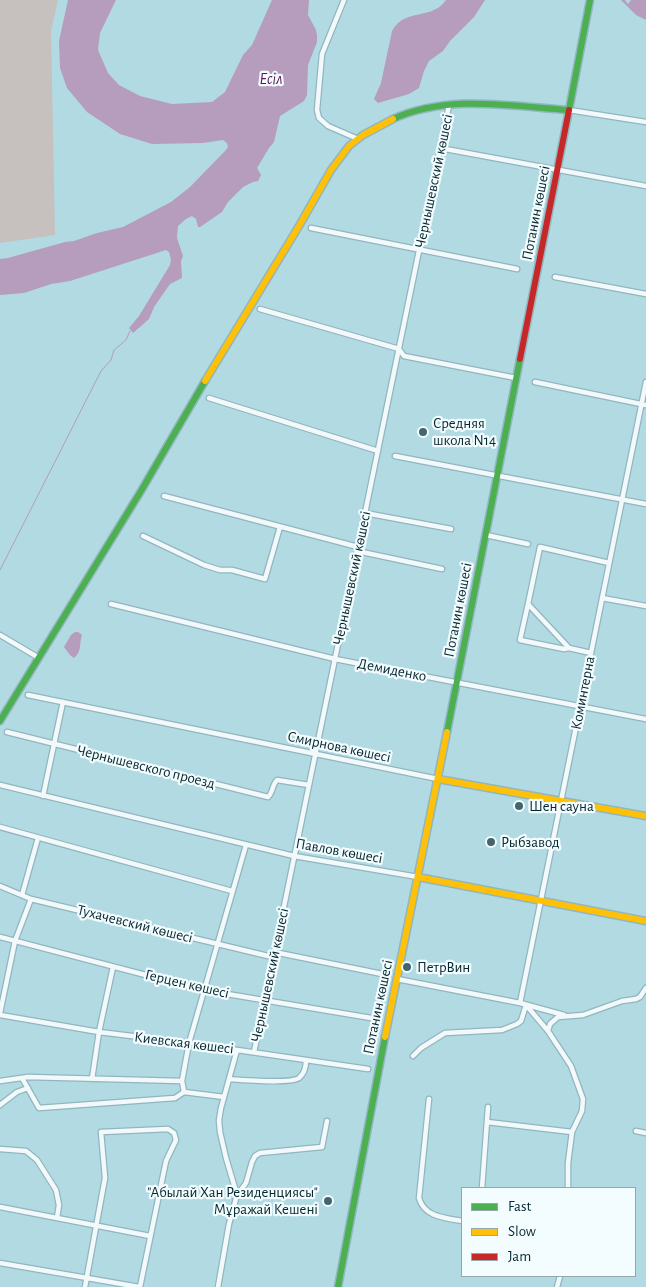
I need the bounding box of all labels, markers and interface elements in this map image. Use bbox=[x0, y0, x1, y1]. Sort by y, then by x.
water label: Есіл bbox=[260, 69, 282, 89]
street label: Чернышевский көшесі bbox=[411, 112, 457, 250]
street label: Потанин көшесі bbox=[518, 164, 554, 262]
place label: Средняя школа N14 bbox=[433, 414, 496, 449]
marker: Средняя школа N14 bbox=[417, 426, 429, 438]
street label: Чернышевский көшесі bbox=[329, 509, 375, 647]
street label: Потанин көшесі bbox=[440, 561, 476, 659]
street label: Демиденко bbox=[356, 654, 428, 686]
street label: Коминтерна bbox=[567, 655, 599, 731]
street label: Смирнова көшесі bbox=[286, 727, 392, 767]
street label: Чернышевского проезд bbox=[75, 741, 217, 793]
place label: Шен сауна bbox=[529, 797, 594, 815]
marker: Шен сауна bbox=[513, 800, 525, 812]
place label: Рыбзавод bbox=[501, 833, 560, 851]
street label: Павлов көшесі bbox=[294, 835, 384, 867]
marker: Рыбзавод bbox=[485, 836, 497, 848]
street label: Тухачевский көшесі bbox=[75, 901, 195, 947]
street label: Чернышевский көшесі bbox=[247, 906, 293, 1044]
street label: Потанин көшесі bbox=[359, 958, 397, 1056]
place label: ПетрВин bbox=[417, 958, 470, 976]
marker: ПетрВин bbox=[401, 961, 413, 973]
street label: Герцен көшесі bbox=[143, 966, 231, 1002]
street label: Киевская көшесі bbox=[133, 1028, 235, 1058]
place label: "Абылай Хан Резиденциясы" Мұражай Кешені bbox=[147, 1183, 318, 1218]
legend bbox=[461, 1187, 636, 1277]
marker: "Абылай Хан Резиденциясы" Мұражай Кешені bbox=[322, 1195, 334, 1207]
text: Fast bbox=[508, 1199, 531, 1214]
text: Slow bbox=[508, 1224, 536, 1239]
text: Jam bbox=[508, 1249, 531, 1264]

